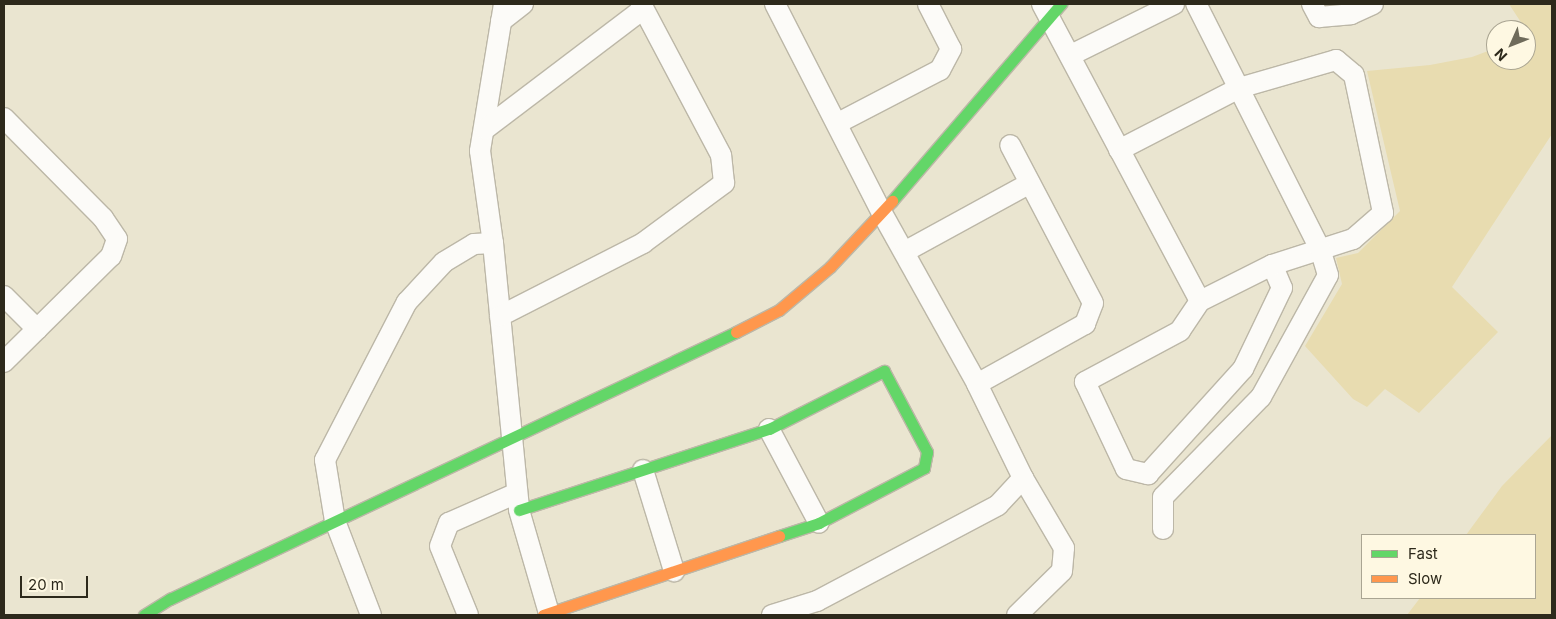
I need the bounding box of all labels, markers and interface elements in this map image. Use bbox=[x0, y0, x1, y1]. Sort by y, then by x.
north arrow bbox=[1486, 20, 1536, 70]
text: N bbox=[1491, 45, 1510, 65]
legend bbox=[1361, 534, 1536, 599]
text: Fast bbox=[1408, 544, 1438, 563]
scale bar bbox=[22, 566, 90, 598]
text: Slow bbox=[1408, 569, 1442, 588]
text: 20 m bbox=[28, 575, 64, 594]

